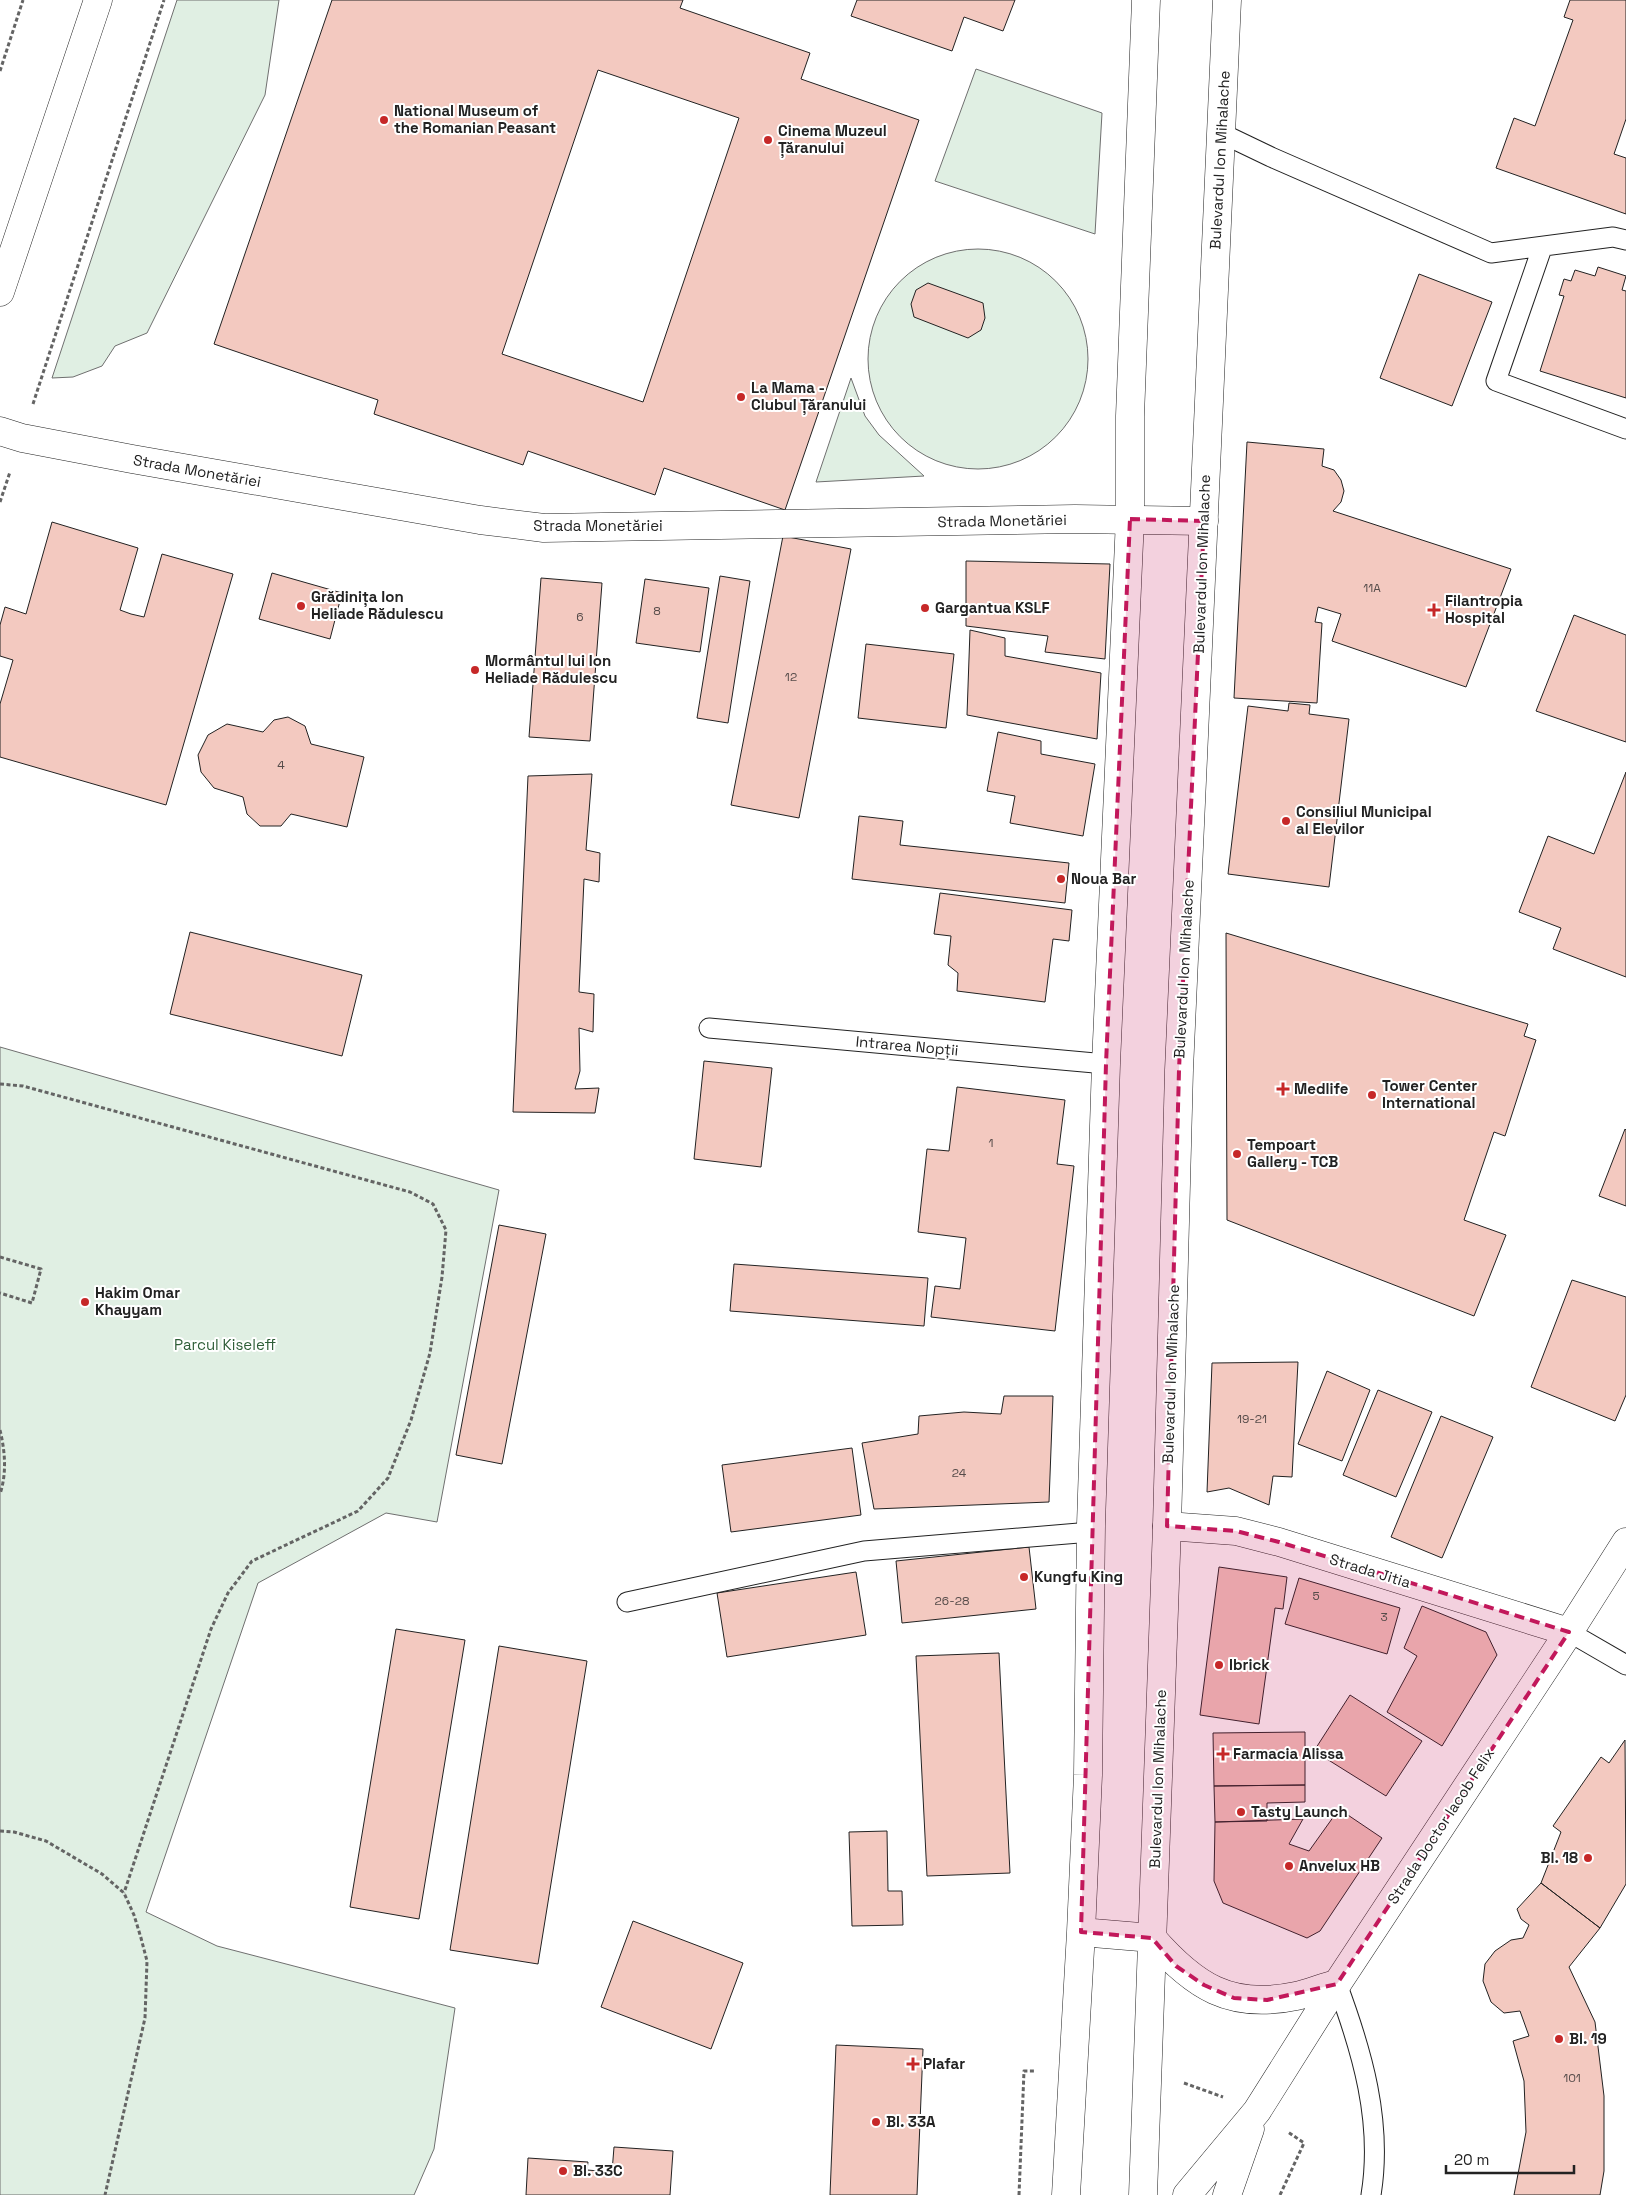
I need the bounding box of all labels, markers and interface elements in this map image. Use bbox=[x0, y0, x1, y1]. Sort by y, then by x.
street label: Bulevardul Ion Mihalache bbox=[1205, 70, 1234, 250]
place label: National Museum of the Romanian Peasant bbox=[394, 101, 556, 137]
marker: National Museum of the Romanian Peasant bbox=[378, 114, 390, 126]
place label: Cinema Muzeul Țăranului bbox=[778, 121, 887, 158]
marker: Cinema Muzeul Țăranului bbox=[762, 134, 774, 146]
place label: La Mama - Clubul Țăranului bbox=[751, 378, 866, 415]
marker: La Mama - Clubul Țăranului bbox=[735, 391, 747, 403]
street label: Strada Monetăriei bbox=[132, 450, 262, 491]
street label: Bulevardul Ion Mihalache bbox=[1189, 474, 1214, 654]
street label: Strada Monetăriei bbox=[937, 510, 1067, 531]
street label: Strada Monetăriei bbox=[533, 516, 663, 535]
house number: 11A bbox=[1363, 580, 1381, 596]
place label: Grădinița Ion Heliade Rădulescu bbox=[311, 587, 443, 623]
place label: Filantropia Hospital bbox=[1445, 591, 1523, 627]
place label: Gargantua KSLF bbox=[935, 598, 1050, 617]
marker: Grădinița Ion Heliade Rădulescu bbox=[295, 600, 307, 612]
marker: Gargantua KSLF bbox=[919, 602, 931, 614]
house number: 8 bbox=[653, 603, 661, 619]
marker: Filantropia Hospital bbox=[1427, 603, 1441, 617]
house number: 6 bbox=[576, 609, 584, 625]
place label: Mormântul lui Ion Heliade Rădulescu bbox=[485, 651, 617, 687]
marker: Mormântul lui Ion Heliade Rădulescu bbox=[469, 664, 481, 676]
house number: 12 bbox=[785, 669, 797, 685]
house number: 4 bbox=[277, 757, 285, 773]
place label: Consiliul Municipal al Elevilor bbox=[1296, 802, 1432, 838]
marker: Consiliul Municipal al Elevilor bbox=[1280, 815, 1292, 827]
place label: Noua Bar bbox=[1071, 869, 1137, 888]
marker: Noua Bar bbox=[1055, 873, 1067, 885]
street label: Bulevardul Ion Mihalache bbox=[1169, 879, 1198, 1059]
street label: Intrarea Nopții bbox=[855, 1032, 959, 1059]
place label: Tower Center International bbox=[1382, 1076, 1477, 1112]
place label: Medlife bbox=[1294, 1079, 1349, 1098]
marker: Medlife bbox=[1276, 1082, 1290, 1096]
marker: Tower Center International bbox=[1366, 1089, 1378, 1101]
house number: 1 bbox=[988, 1135, 994, 1151]
place label: Tempoart Gallery - TCB bbox=[1247, 1135, 1338, 1171]
marker: Tempoart Gallery - TCB bbox=[1231, 1148, 1243, 1160]
place label: Hakim Omar Khayyam bbox=[95, 1283, 180, 1319]
street label: Bulevardul Ion Mihalache bbox=[1158, 1284, 1183, 1464]
marker: Hakim Omar Khayyam bbox=[79, 1296, 91, 1308]
park label: Parcul Kiseleff bbox=[174, 1335, 276, 1354]
house number: 19-21 bbox=[1237, 1411, 1267, 1427]
house number: 24 bbox=[952, 1465, 967, 1481]
street label: Strada Jitia bbox=[1327, 1549, 1413, 1592]
place label: Kungfu King bbox=[1034, 1567, 1123, 1586]
marker: Kungfu King bbox=[1018, 1571, 1030, 1583]
house number: 5 bbox=[1312, 1588, 1320, 1604]
house number: 26-28 bbox=[935, 1593, 969, 1609]
house number: 3 bbox=[1380, 1609, 1388, 1625]
place label: Ibrick bbox=[1229, 1655, 1270, 1674]
marker: Ibrick bbox=[1213, 1659, 1225, 1671]
street label: Bulevardul Ion Mihalache bbox=[1145, 1689, 1170, 1869]
place label: Farmacia Alissa bbox=[1233, 1744, 1344, 1763]
street label: Strada Doctor Iacob Felix bbox=[1383, 1744, 1498, 1907]
marker: Farmacia Alissa bbox=[1217, 1748, 1229, 1760]
place label: Tasty Launch bbox=[1251, 1802, 1348, 1821]
marker: Tasty Launch bbox=[1235, 1806, 1247, 1818]
place label: Bl. 18 bbox=[1540, 1848, 1578, 1867]
marker: Bl. 18 bbox=[1582, 1852, 1594, 1864]
place label: Anvelux HB bbox=[1299, 1856, 1380, 1875]
marker: Anvelux HB bbox=[1283, 1860, 1295, 1872]
place label: Bl. 19 bbox=[1569, 2029, 1607, 2048]
marker: Bl. 19 bbox=[1553, 2033, 1565, 2045]
place label: Plafar bbox=[923, 2054, 965, 2073]
marker: Plafar bbox=[907, 2058, 919, 2070]
house number: 101 bbox=[1563, 2070, 1581, 2086]
place label: Bl. 33A bbox=[886, 2112, 936, 2131]
marker: Bl. 33A bbox=[870, 2116, 882, 2128]
scale bar bbox=[1446, 2142, 1574, 2174]
text: 20 m bbox=[1454, 2150, 1489, 2169]
place label: Bl. 33C bbox=[573, 2161, 623, 2180]
marker: Bl. 33C bbox=[557, 2165, 569, 2177]

